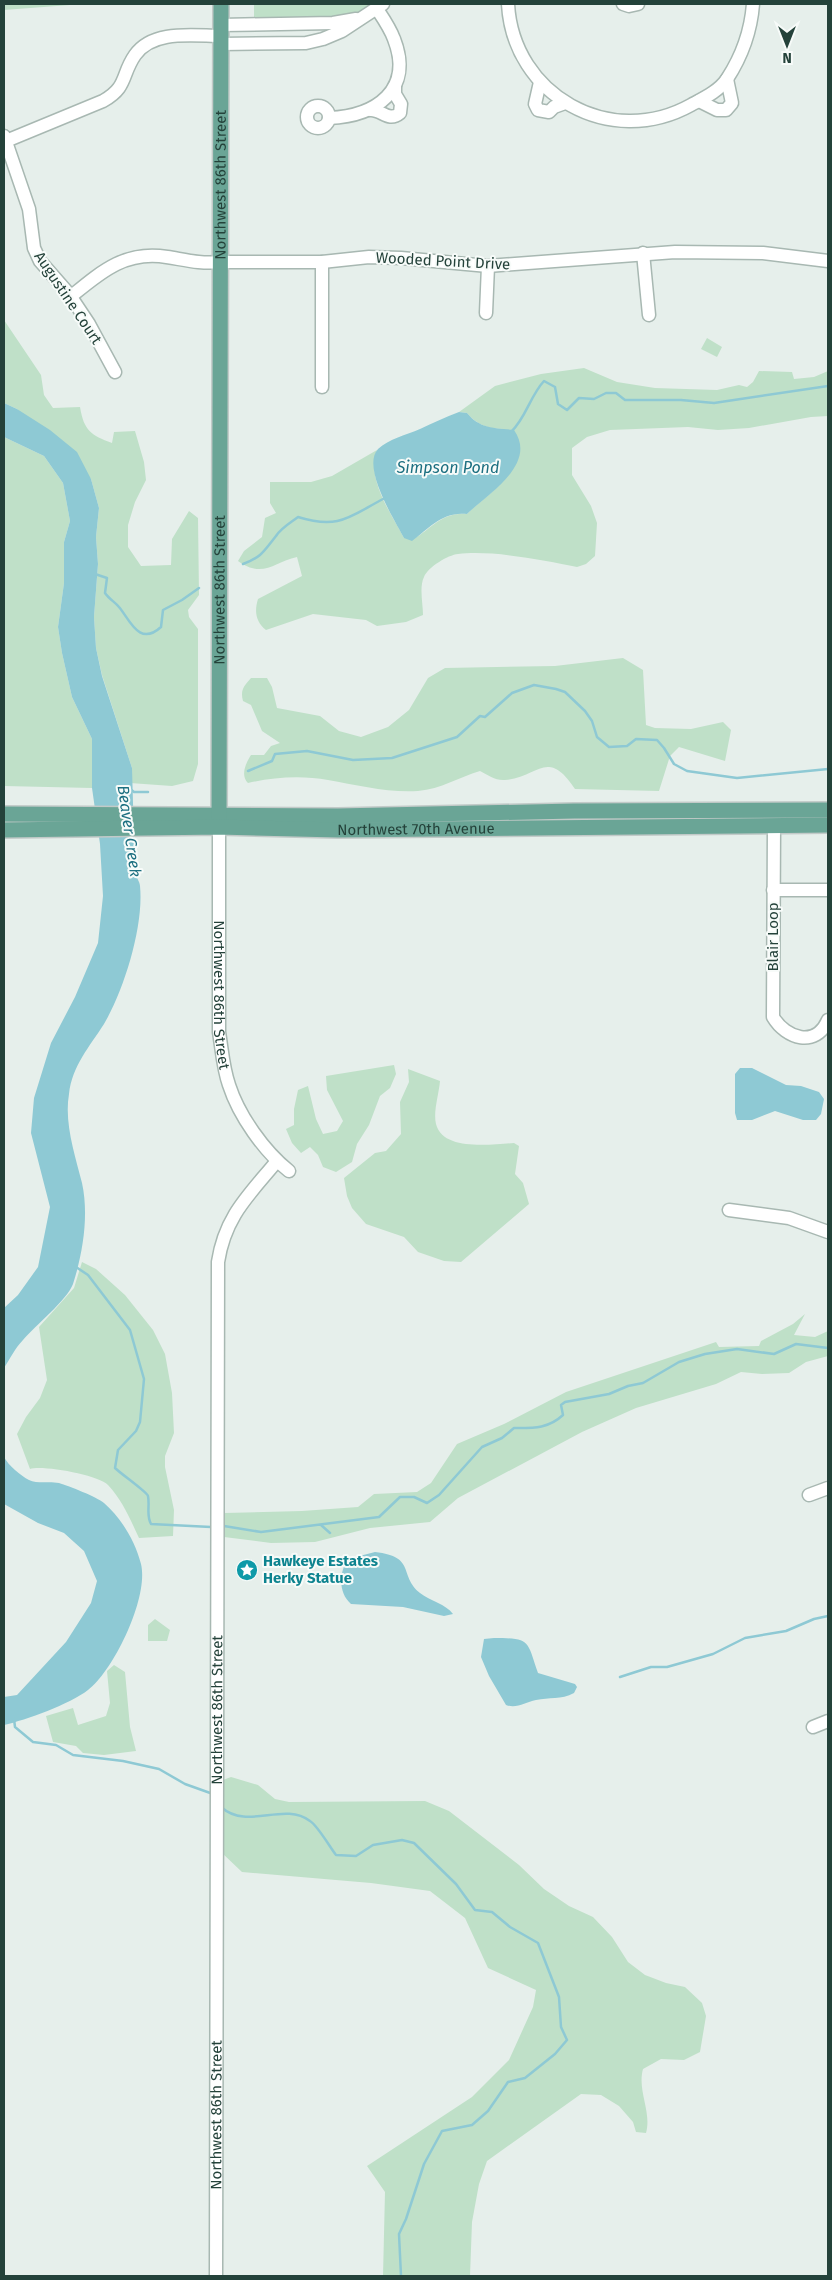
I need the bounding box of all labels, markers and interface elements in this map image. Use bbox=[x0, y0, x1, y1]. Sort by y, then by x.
north arrow bbox=[762, 20, 812, 70]
text: N bbox=[782, 49, 792, 66]
street label: Northwest 86th Street bbox=[211, 110, 230, 260]
street label: Augustine Court bbox=[30, 248, 106, 348]
street label: Wooded Point Drive bbox=[375, 248, 511, 274]
water label: Simpson Pond bbox=[396, 458, 499, 477]
street label: Northwest 86th Street bbox=[210, 515, 229, 665]
water label: Beaver Creek bbox=[114, 784, 145, 878]
street label: Northwest 70th Avenue bbox=[337, 819, 495, 839]
street label: Blair Loop bbox=[764, 902, 782, 972]
street label: Northwest 86th Street bbox=[210, 920, 234, 1072]
place label: Hawkeye Estates Herky Statue bbox=[263, 1552, 378, 1587]
place icon: Hawkeye Estates Herky Statue bbox=[235, 1558, 259, 1582]
street label: Northwest 86th Street bbox=[208, 1635, 226, 1785]
street label: Northwest 86th Street bbox=[207, 2040, 225, 2190]

